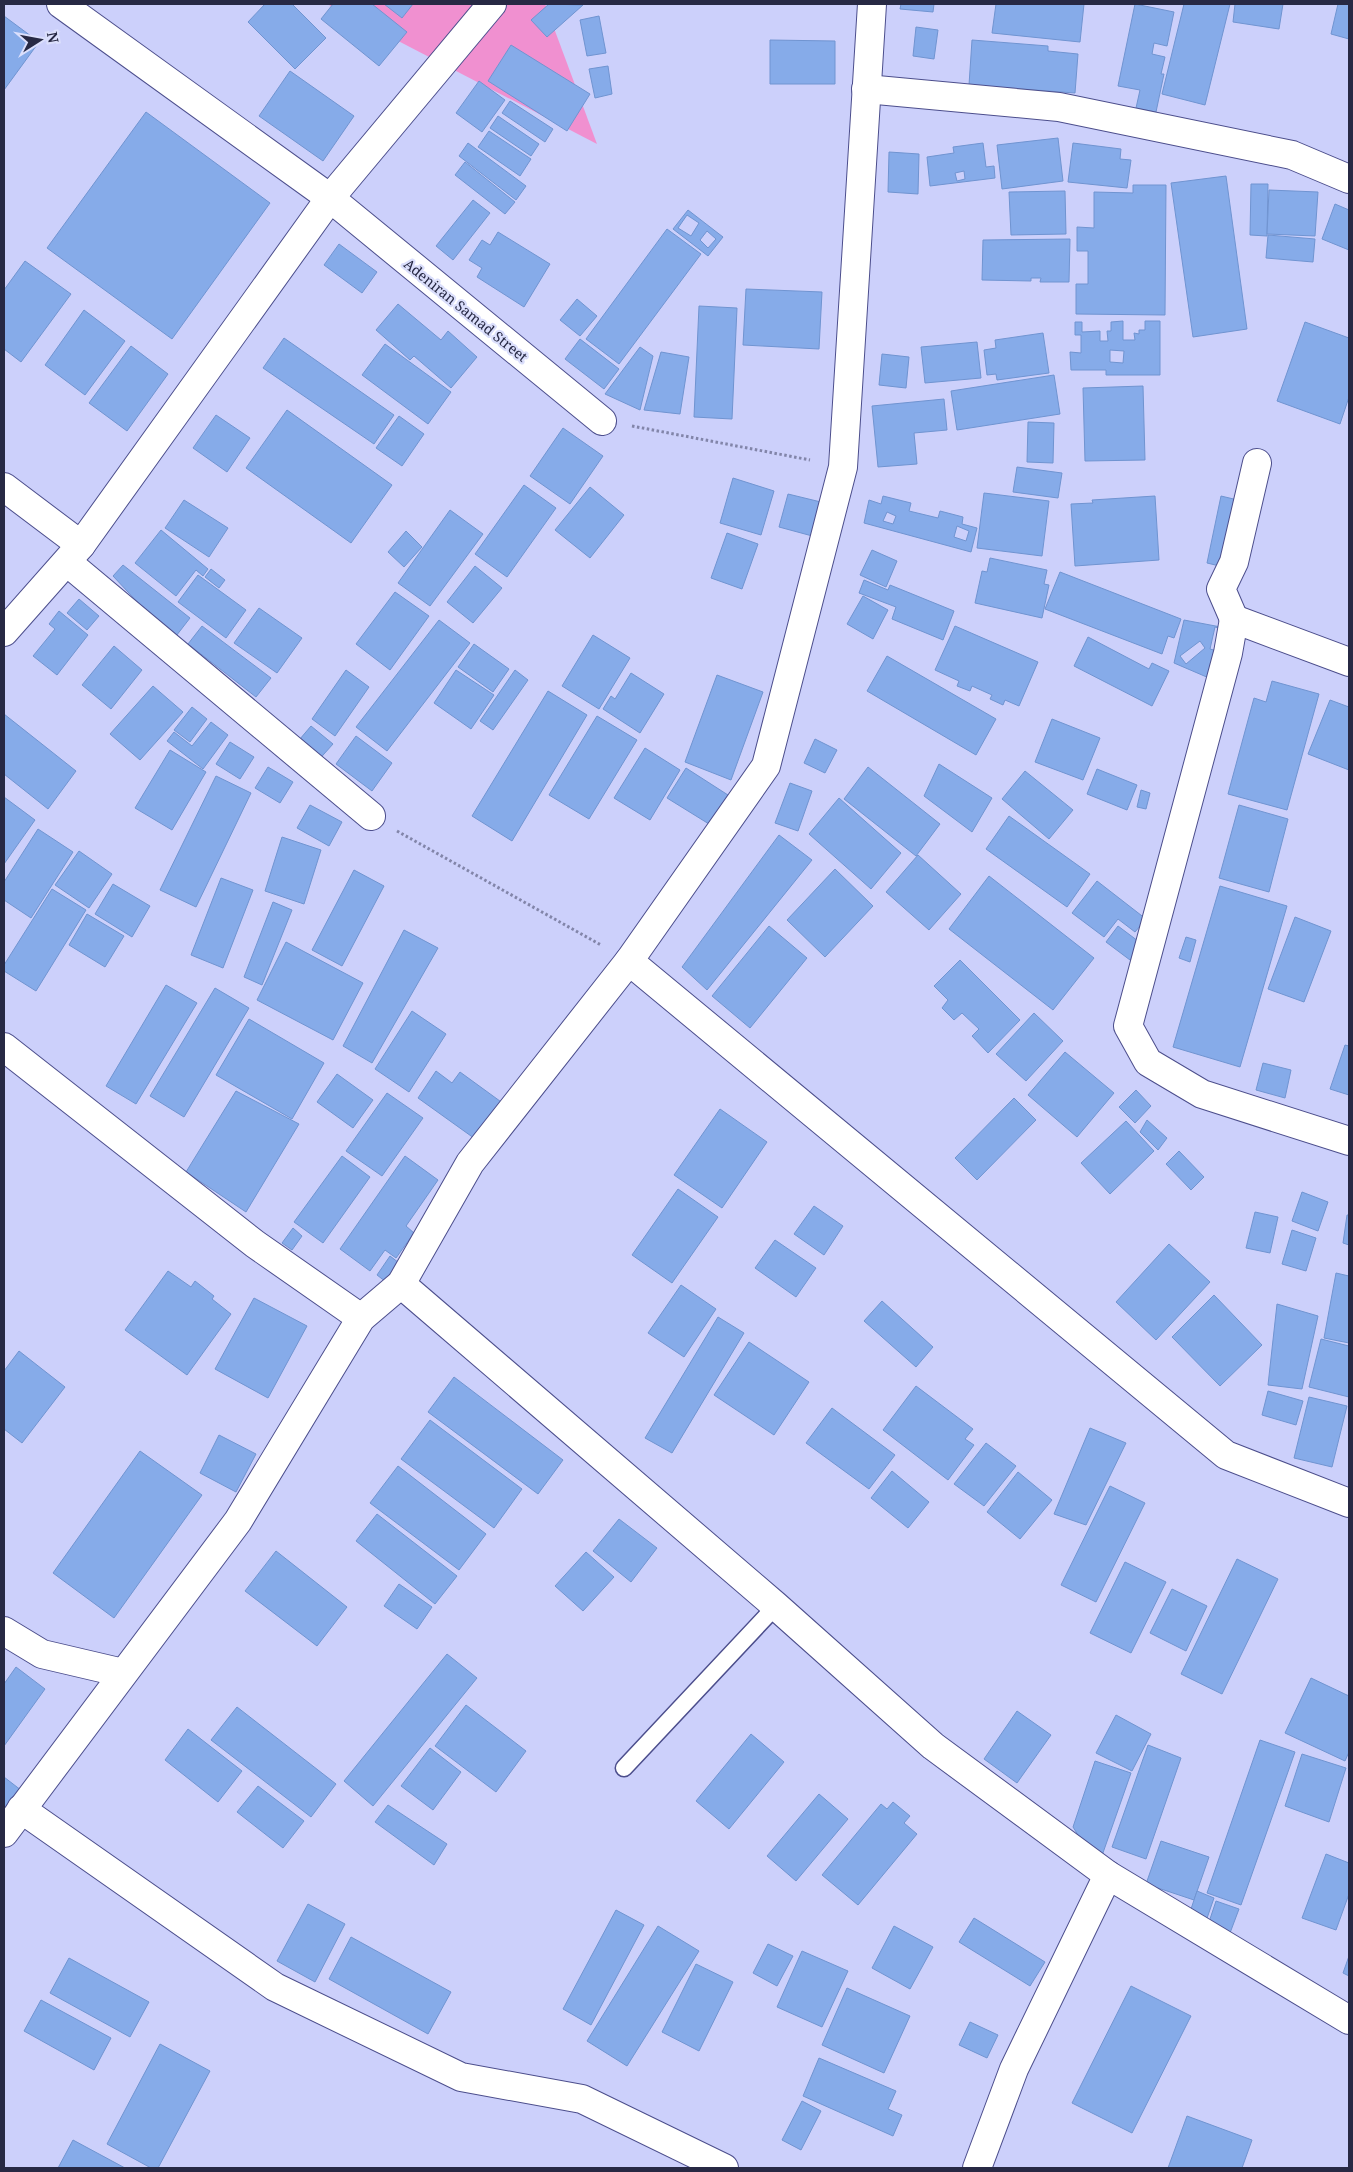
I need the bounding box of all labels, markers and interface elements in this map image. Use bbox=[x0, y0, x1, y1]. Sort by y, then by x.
north arrow bbox=[15, 15, 65, 65]
text: N bbox=[43, 30, 64, 45]
street label: Adeniran Samad Street bbox=[400, 254, 532, 366]

